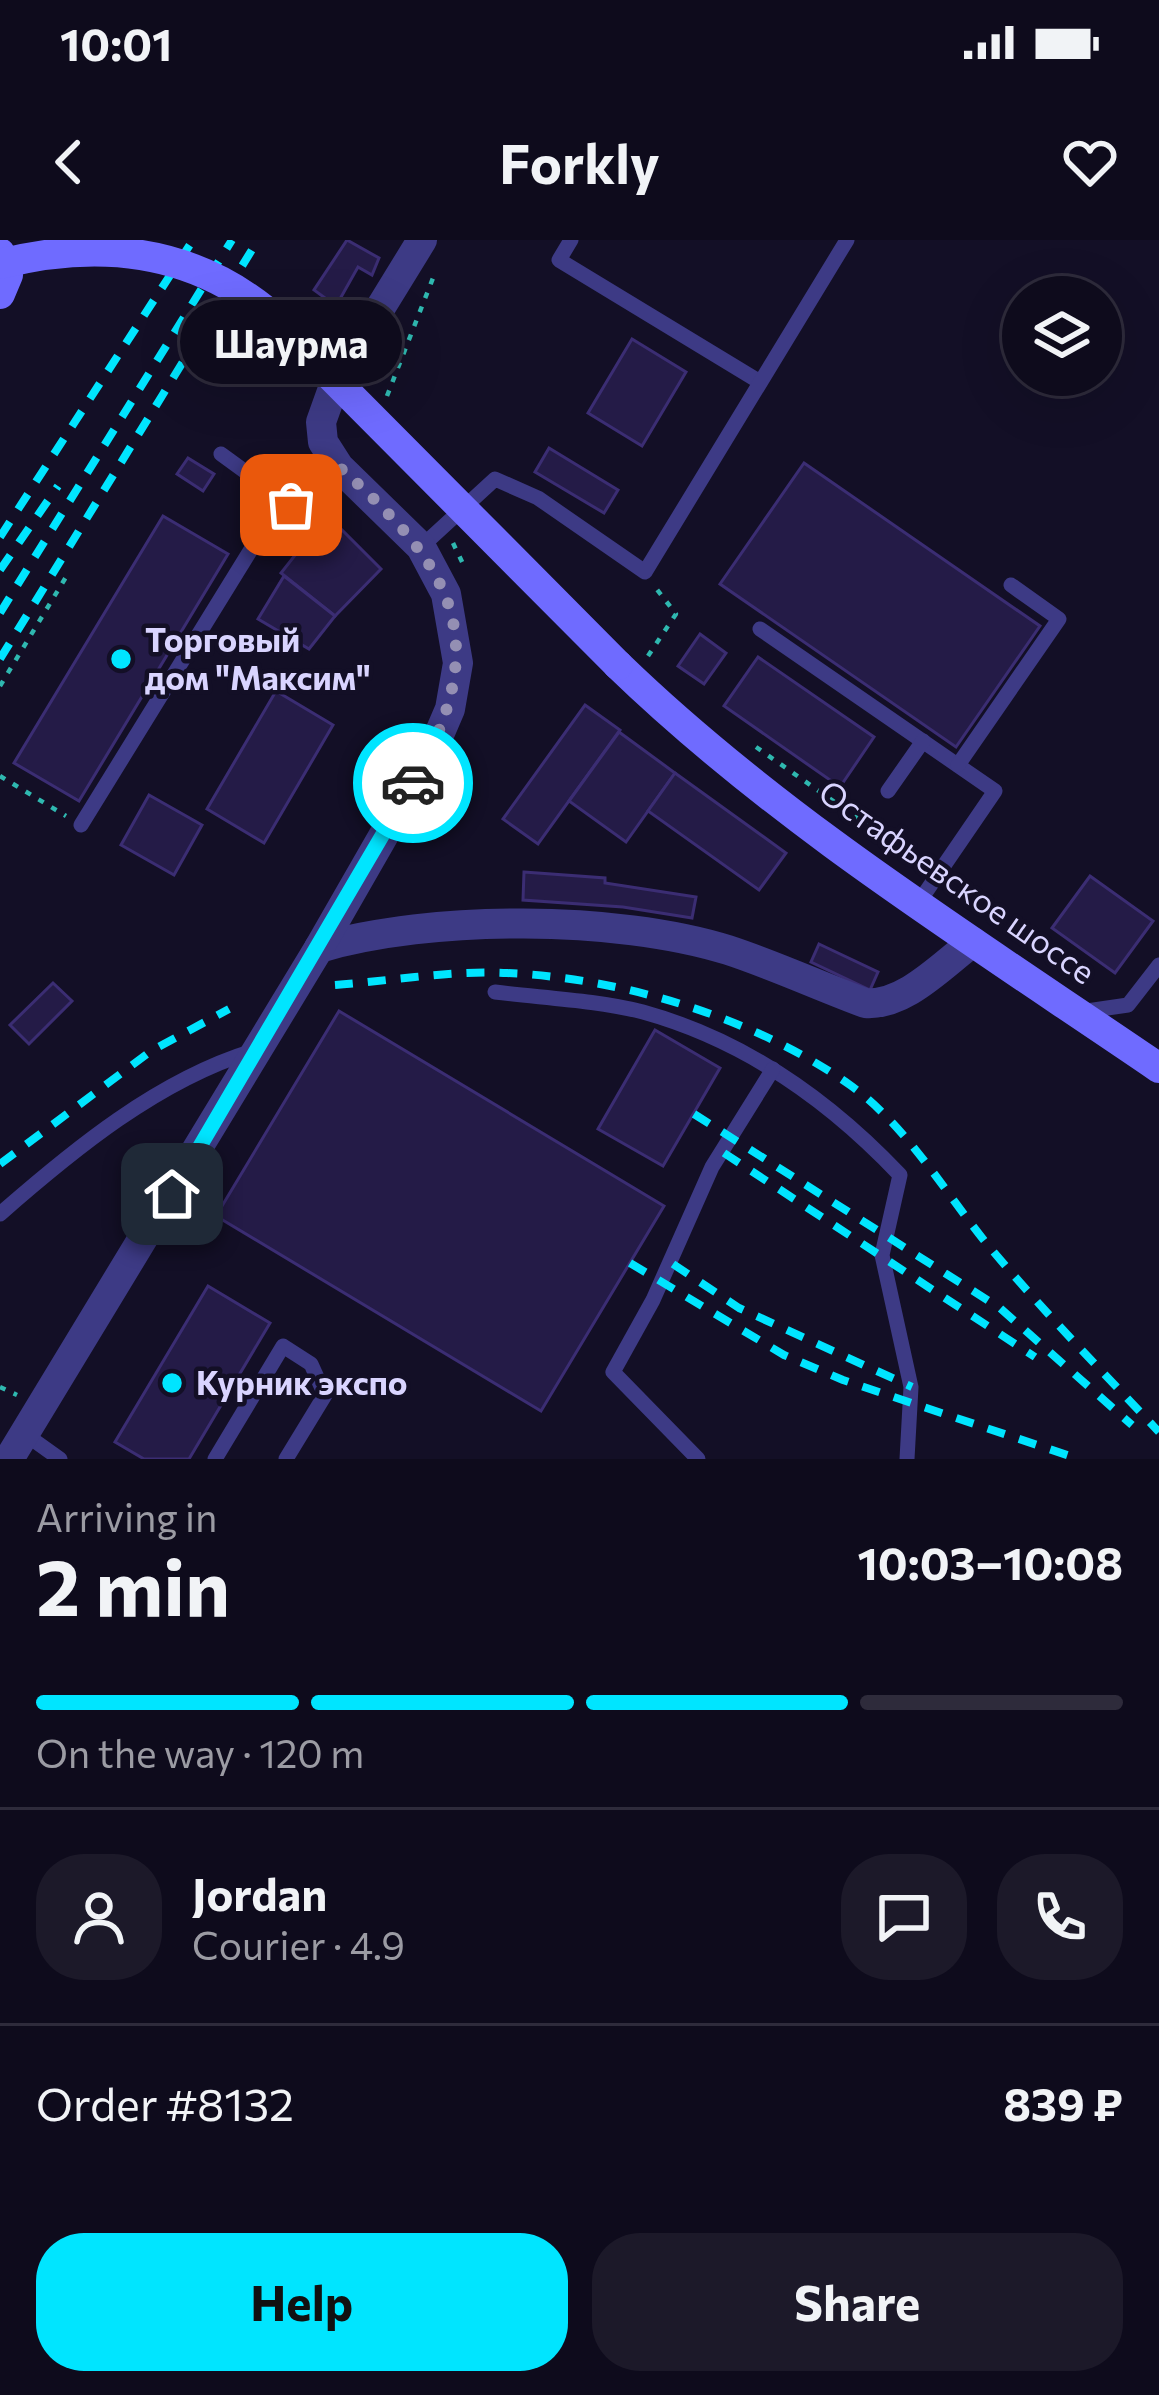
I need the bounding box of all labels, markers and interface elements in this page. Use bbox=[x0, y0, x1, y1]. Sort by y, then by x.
text: 10:01 bbox=[60, 15, 172, 70]
icon: back bbox=[36, 129, 102, 195]
text: Forkly bbox=[499, 129, 660, 195]
icon: heart bbox=[1057, 129, 1123, 195]
map controls bbox=[1002, 276, 1122, 396]
button: layers bbox=[1002, 276, 1122, 396]
callout: Шаурма bbox=[180, 301, 402, 385]
text: Шаурма bbox=[214, 318, 368, 366]
pin bbox=[240, 454, 342, 556]
icon: bag bbox=[258, 472, 324, 538]
place label: Торговый дом "Максим" bbox=[145, 618, 371, 697]
marker: Торговый дом "Максим" bbox=[108, 646, 134, 672]
courier bbox=[353, 723, 473, 843]
icon: car bbox=[380, 750, 446, 816]
street label: Остафьевское шоссе bbox=[812, 770, 1104, 992]
pin bbox=[121, 1143, 223, 1245]
icon: home bbox=[139, 1161, 205, 1227]
place label: Курник экспо bbox=[196, 1361, 408, 1402]
marker: Курник экспо bbox=[159, 1370, 185, 1396]
text: Arriving in bbox=[36, 1492, 217, 1540]
text: 10:03–10:08 bbox=[857, 1534, 1123, 1589]
text: 2 min bbox=[36, 1537, 230, 1632]
text: On the way · 120 m bbox=[36, 1728, 364, 1776]
button: person bbox=[36, 1854, 162, 1980]
button: chat bbox=[841, 1854, 967, 1980]
button: phone bbox=[997, 1854, 1123, 1980]
text: Jordan bbox=[192, 1865, 327, 1920]
text: Courier · 4.9 bbox=[192, 1920, 405, 1968]
text: Order #8132 bbox=[36, 2075, 294, 2130]
text: 839 ₽ bbox=[1003, 2075, 1123, 2130]
button: Help bbox=[36, 2233, 568, 2371]
button: Share bbox=[592, 2233, 1123, 2371]

